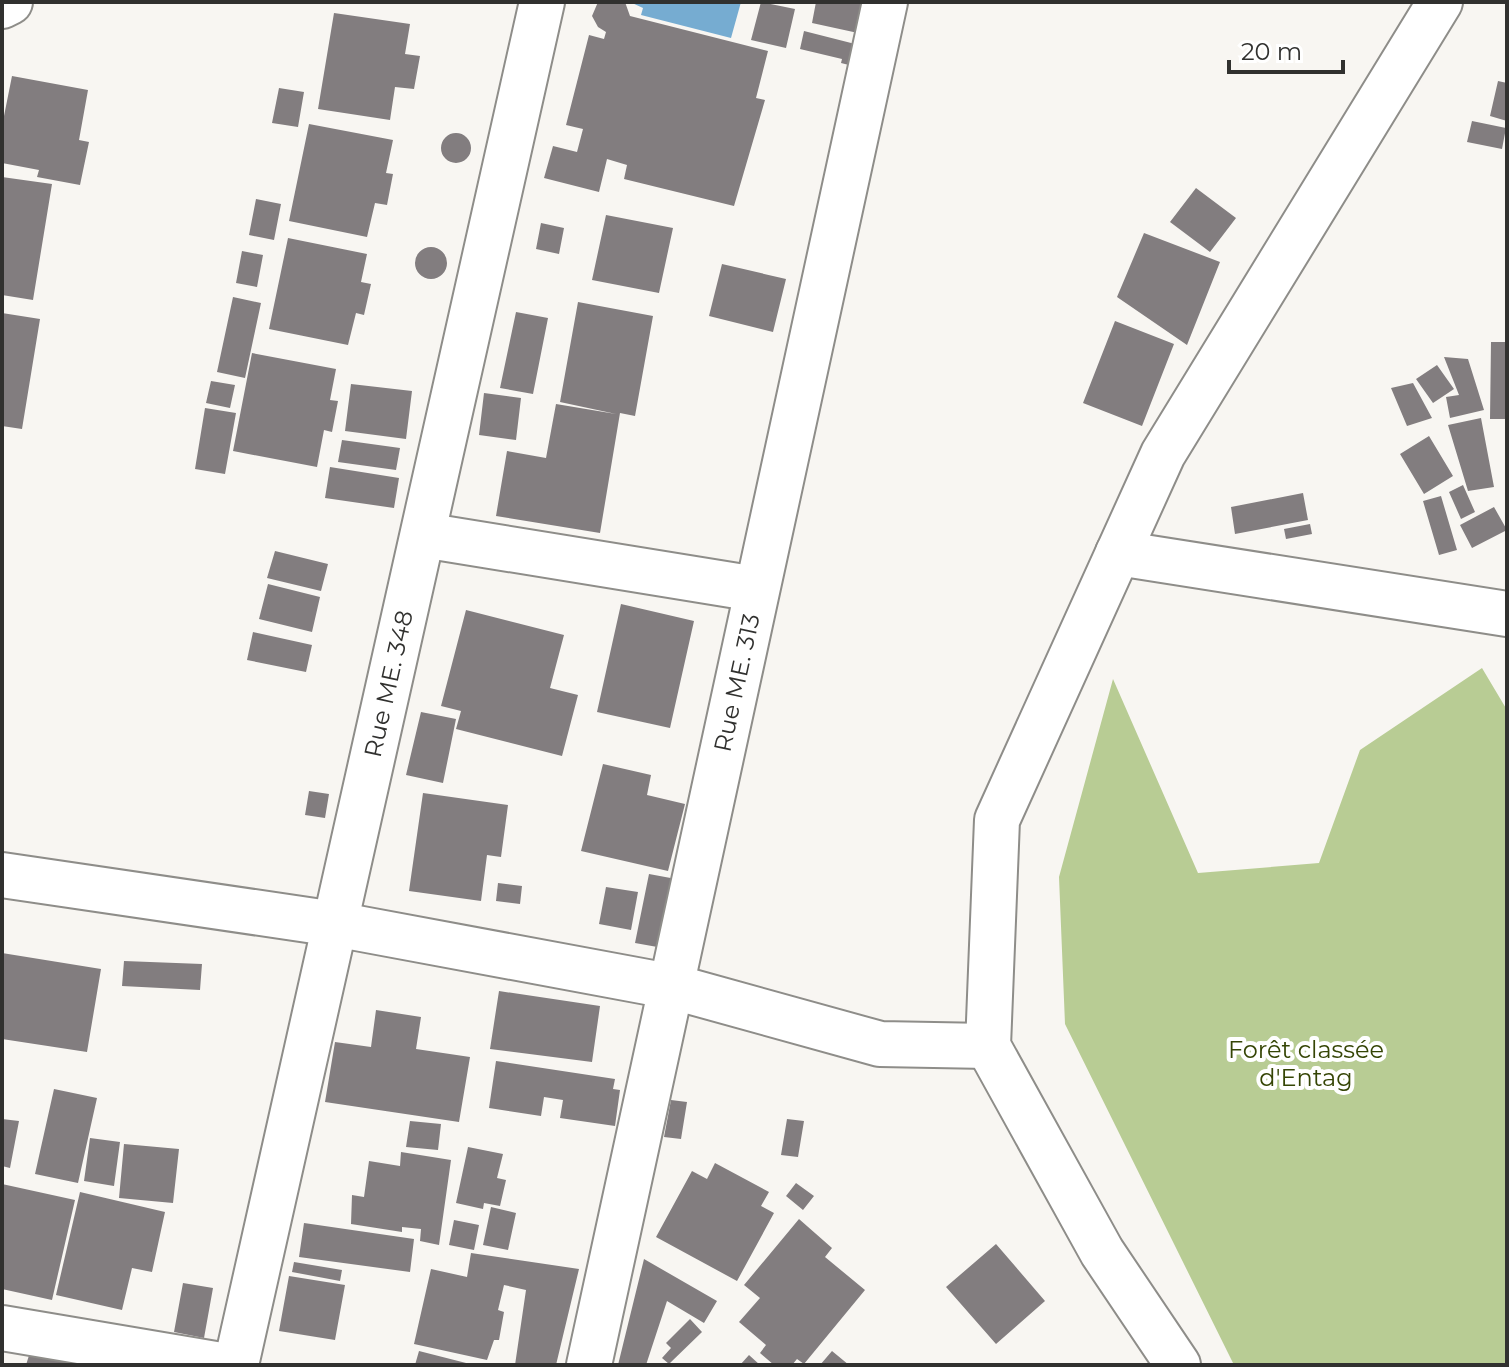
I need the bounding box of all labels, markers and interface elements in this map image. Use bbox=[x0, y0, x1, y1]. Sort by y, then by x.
scale bar bbox=[1229, 24, 1343, 74]
text: 20 m bbox=[1241, 37, 1302, 66]
street label: Rue ME. 348 bbox=[358, 608, 419, 760]
street label: Rue ME. 313 bbox=[708, 611, 766, 755]
park label: Forêt classée d'Entag bbox=[1228, 1035, 1384, 1092]

